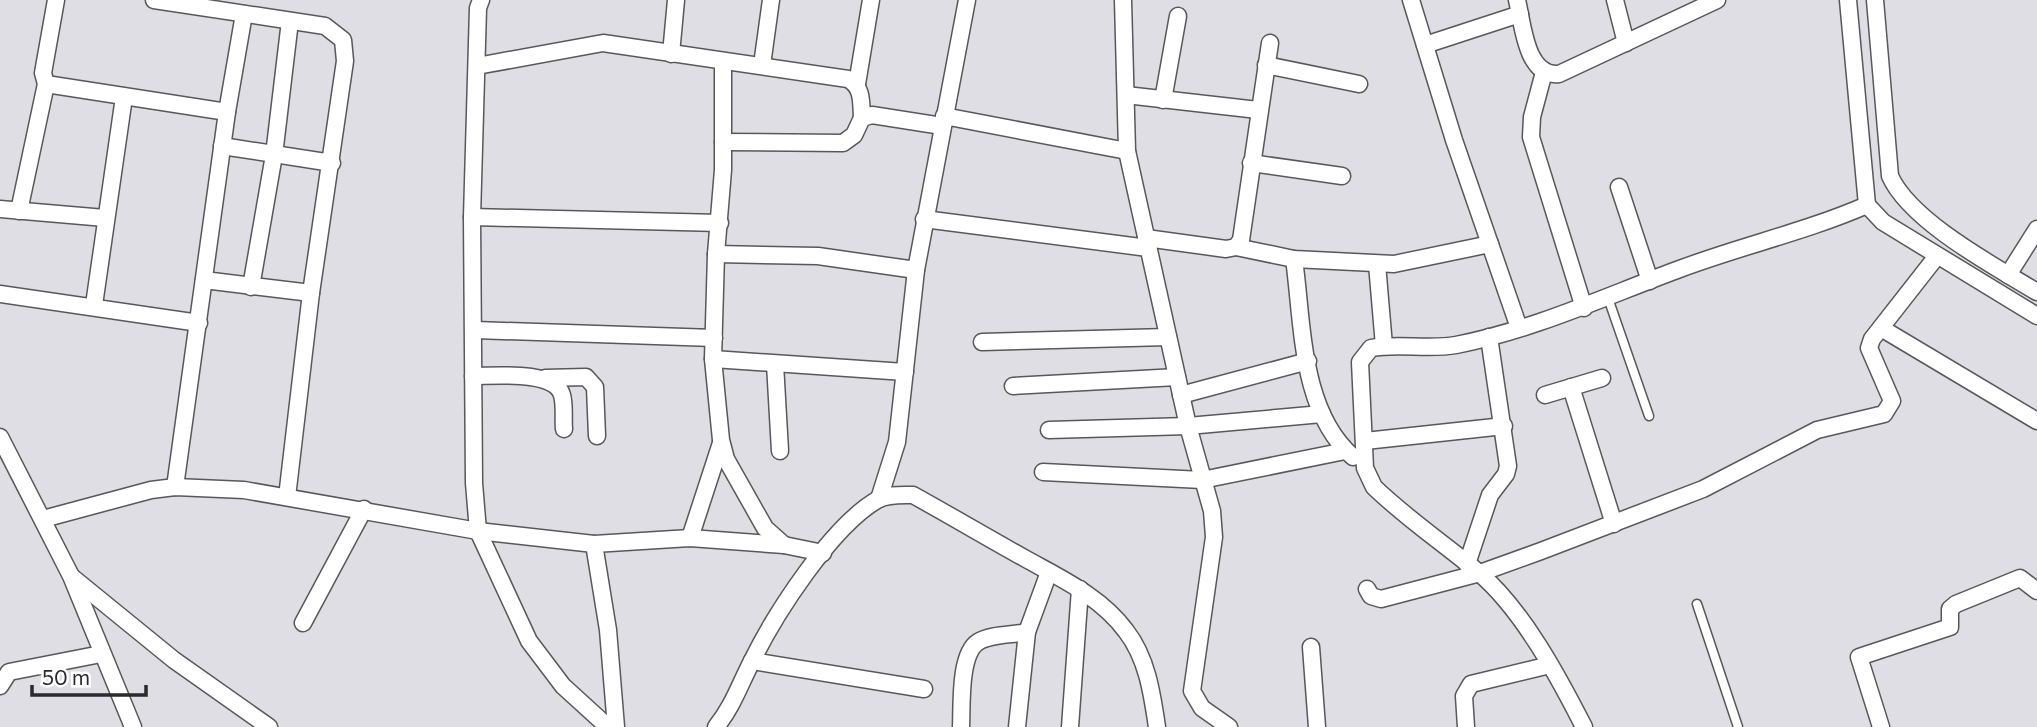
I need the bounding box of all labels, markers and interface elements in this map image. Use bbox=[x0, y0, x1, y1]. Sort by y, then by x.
scale bar bbox=[32, 654, 145, 698]
text: 50 m bbox=[42, 664, 90, 689]

